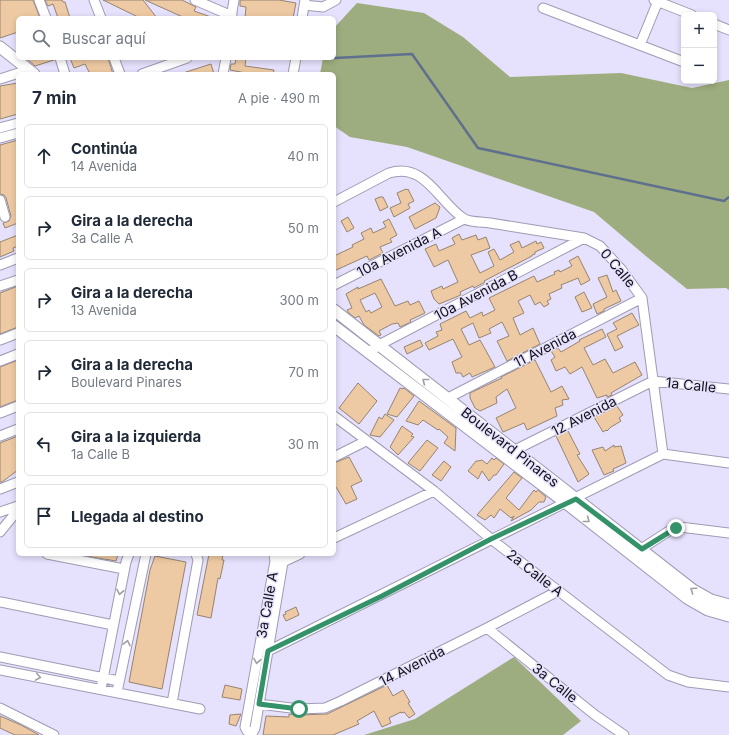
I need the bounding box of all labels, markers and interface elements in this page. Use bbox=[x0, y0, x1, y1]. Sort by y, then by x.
map controls bbox=[681, 12, 717, 84]
button: + bbox=[681, 12, 717, 48]
search box bbox=[16, 16, 336, 60]
icon: search bbox=[30, 27, 52, 49]
text: Buscar aquí bbox=[62, 29, 146, 48]
button: − bbox=[681, 48, 717, 84]
text: 7 min bbox=[32, 88, 77, 108]
text: A pie · 490 m bbox=[238, 90, 320, 106]
text: Continúa bbox=[71, 139, 138, 158]
icon: ahead bbox=[33, 145, 55, 167]
text: 40 m bbox=[287, 148, 319, 164]
text: 14 Avenida bbox=[71, 158, 137, 174]
text: Gira a la derecha bbox=[71, 211, 193, 230]
icon: right bbox=[33, 217, 55, 239]
text: 50 m bbox=[288, 220, 319, 236]
street label: 10a Avenida A bbox=[354, 223, 444, 280]
text: 3a Calle A bbox=[71, 230, 133, 246]
street label: 0 Calle bbox=[597, 245, 640, 291]
street label: 10a Avenida B bbox=[431, 265, 520, 324]
text: Gira a la derecha bbox=[71, 283, 193, 302]
icon: right bbox=[33, 289, 55, 311]
text: 300 m bbox=[280, 292, 319, 308]
text: 13 Avenida bbox=[71, 302, 137, 318]
street label: 11 Avenida bbox=[511, 325, 579, 371]
text: Gira a la derecha bbox=[71, 355, 193, 374]
icon: right bbox=[33, 361, 55, 383]
text: 70 m bbox=[289, 364, 319, 380]
street label: 1a Calle bbox=[665, 373, 717, 396]
text: Boulevard Pinares bbox=[71, 374, 182, 390]
one-way arrow bbox=[423, 379, 430, 386]
street label: 12 Avenida bbox=[548, 392, 619, 439]
street label: Boulevard Pinares bbox=[458, 403, 563, 490]
text: Gira a la izquierda bbox=[71, 427, 201, 446]
icon: left bbox=[33, 433, 55, 455]
text: 30 m bbox=[288, 436, 319, 452]
text: 1a Calle B bbox=[71, 446, 130, 462]
icon: arrive bbox=[33, 505, 55, 527]
text: Llegada al destino bbox=[71, 507, 204, 526]
one-way arrow bbox=[583, 515, 590, 522]
route end bbox=[667, 519, 685, 537]
street label: 2a Calle A bbox=[504, 545, 567, 600]
street label: 3a Calle A bbox=[252, 570, 281, 639]
one-way arrow bbox=[116, 588, 124, 595]
one-way arrow bbox=[691, 588, 698, 595]
one-way arrow bbox=[123, 640, 131, 646]
street label: 14 Avenida bbox=[376, 642, 447, 689]
one-way arrow bbox=[253, 658, 262, 665]
street label: 3a Calle bbox=[529, 659, 581, 706]
one-way arrow bbox=[35, 673, 41, 681]
route start bbox=[290, 700, 308, 718]

